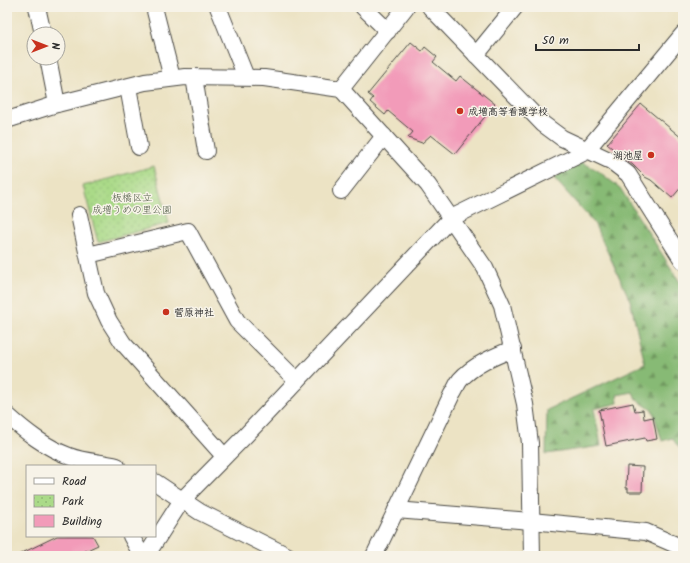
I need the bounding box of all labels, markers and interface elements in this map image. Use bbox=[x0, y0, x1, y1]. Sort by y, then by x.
north arrow bbox=[26, 26, 66, 66]
scale bar bbox=[536, 26, 639, 52]
text: 50 m bbox=[542, 31, 569, 50]
text: N bbox=[46, 43, 64, 50]
place label: 成増高等看護学校 bbox=[468, 104, 548, 120]
marker: 成増高等看護学校 bbox=[455, 106, 465, 116]
place label: 湖池屋 bbox=[613, 148, 643, 164]
marker: 湖池屋 bbox=[646, 150, 656, 160]
park label: 板橋区立 成増うめの里公園 bbox=[92, 190, 172, 218]
place label: 菅原神社 bbox=[174, 305, 214, 321]
marker: 菅原神社 bbox=[161, 307, 171, 317]
legend bbox=[26, 465, 156, 537]
text: Road bbox=[62, 472, 87, 491]
text: Park bbox=[62, 492, 84, 511]
text: Building bbox=[62, 512, 102, 531]

